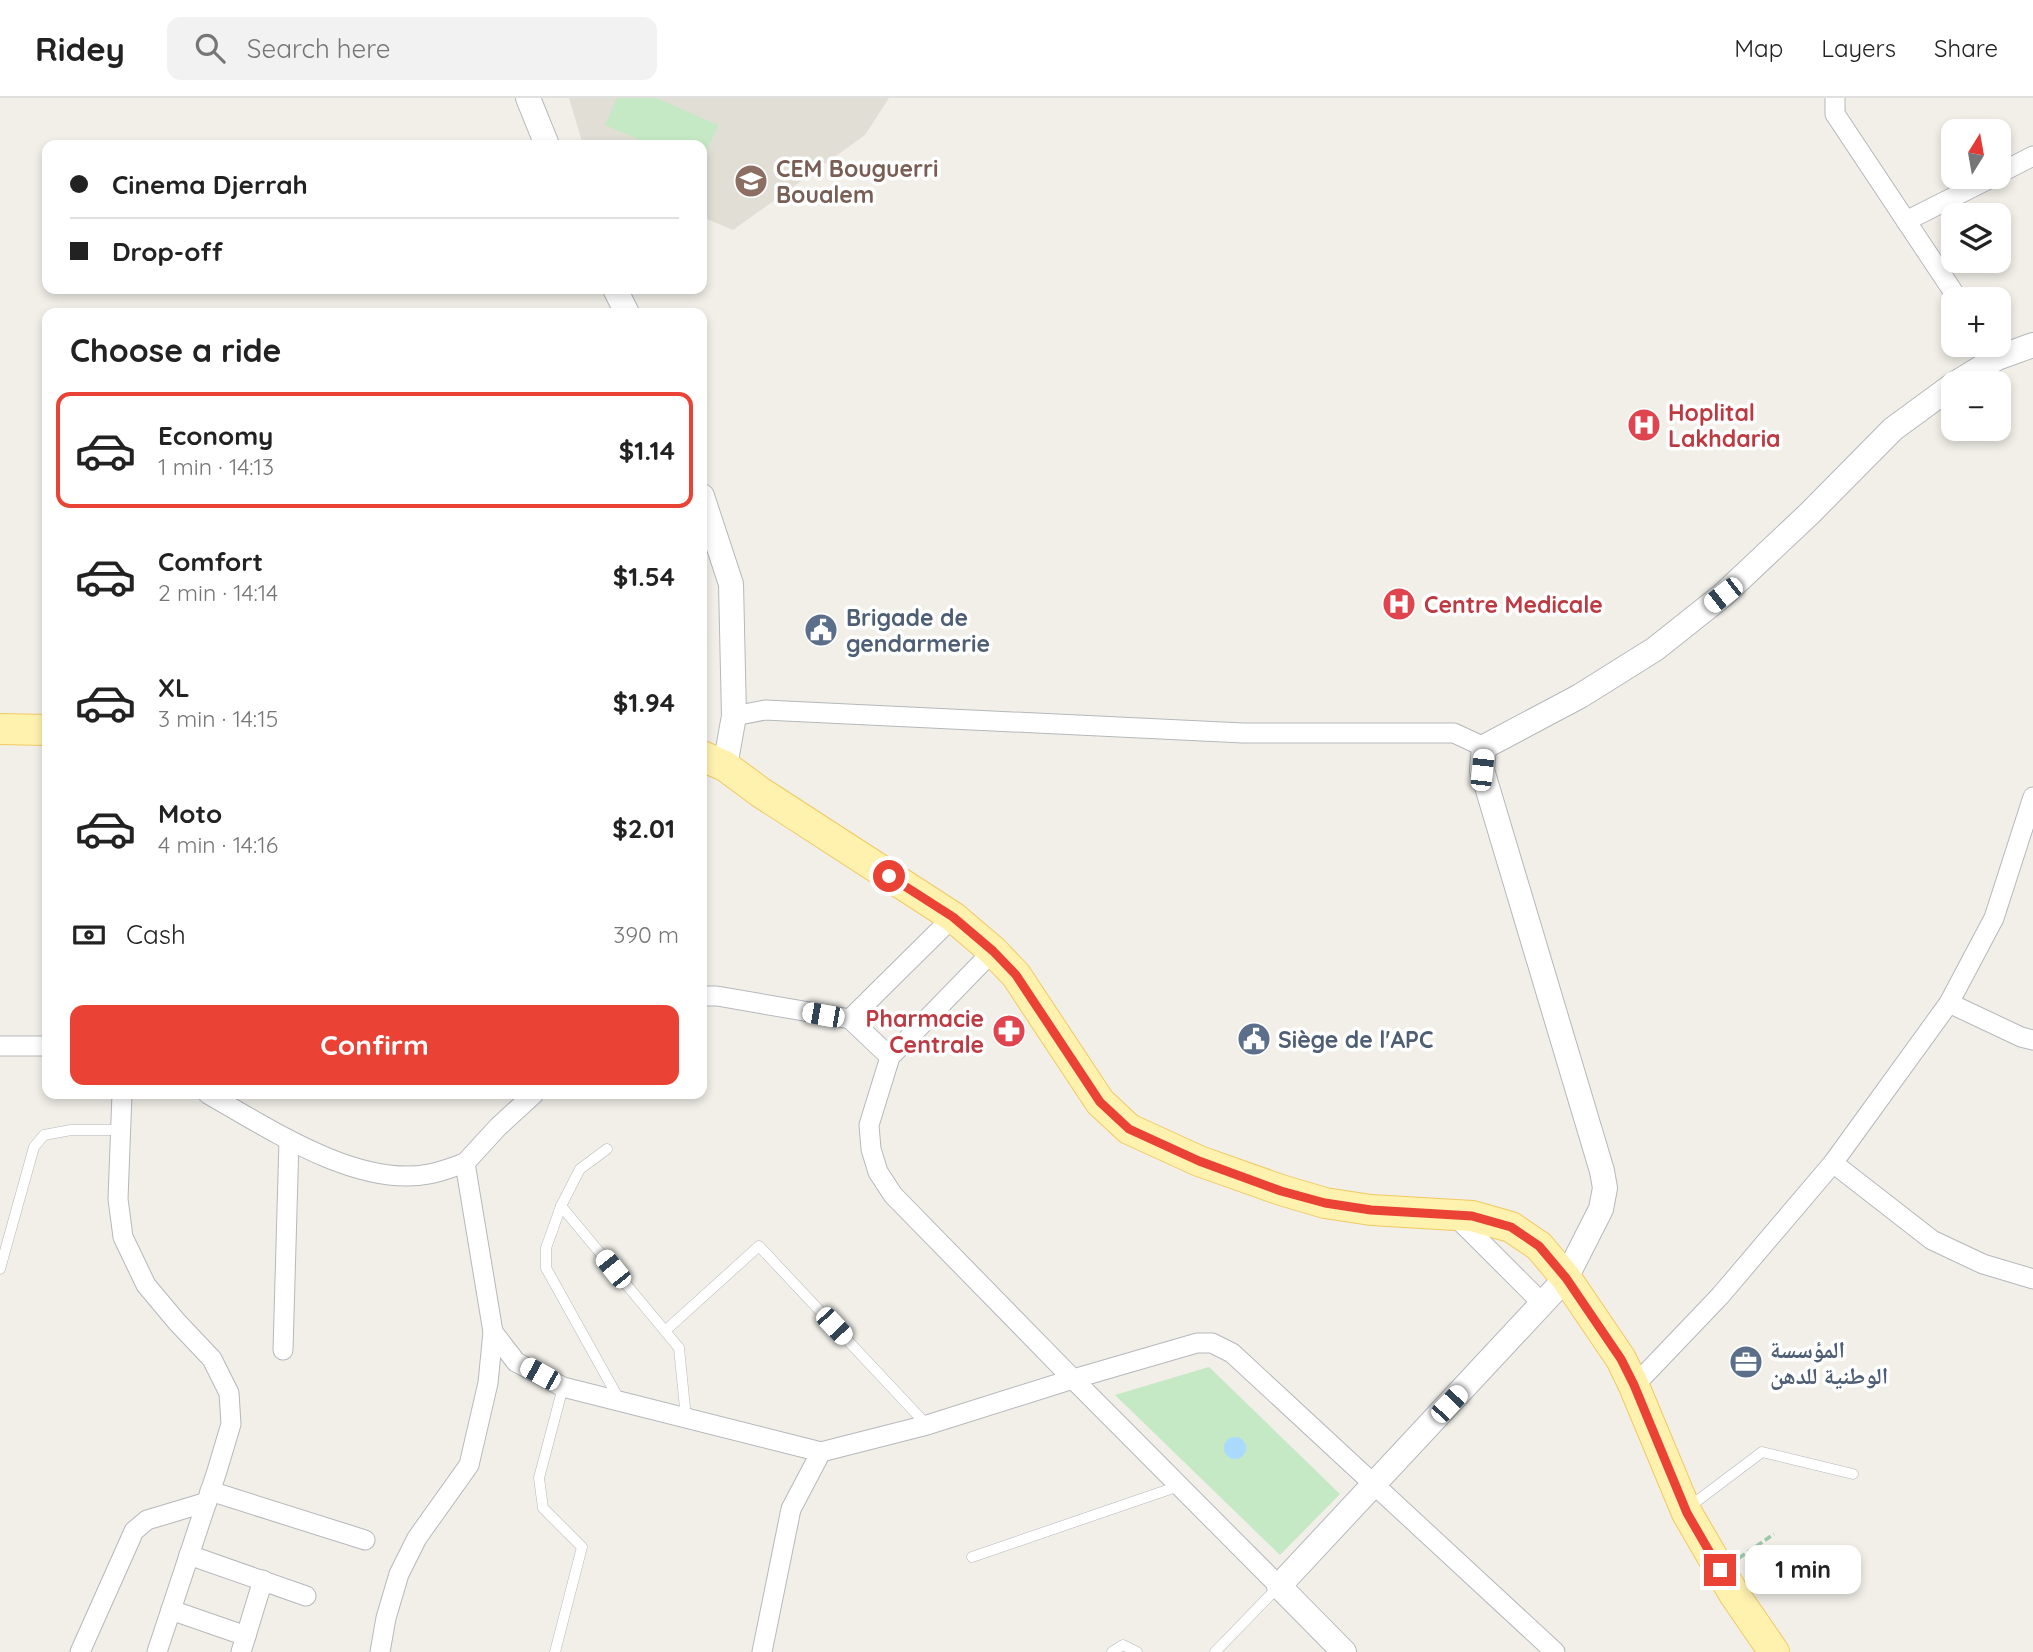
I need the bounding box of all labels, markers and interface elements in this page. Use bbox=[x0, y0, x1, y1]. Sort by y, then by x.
search box bbox=[167, 17, 657, 80]
text: Ridey bbox=[35, 28, 125, 69]
icon: search bbox=[191, 29, 229, 67]
text: Search here bbox=[247, 32, 390, 65]
text: Map bbox=[1734, 33, 1783, 63]
text: Layers bbox=[1821, 33, 1896, 63]
text: Share bbox=[1934, 33, 1998, 63]
north arrow bbox=[1941, 119, 2011, 189]
map controls bbox=[1941, 119, 2011, 441]
place label: CEM Bouguerri Boualem bbox=[776, 154, 938, 209]
school or university icon: CEM Bouguerri Boualem bbox=[732, 162, 770, 200]
text: Cinema Djerrah bbox=[112, 168, 308, 201]
button: layers bbox=[1941, 203, 2011, 273]
text: Drop-off bbox=[112, 235, 223, 268]
button: + bbox=[1941, 287, 2011, 357]
text: Choose a ride bbox=[70, 330, 282, 370]
button: − bbox=[1941, 371, 2011, 441]
place label: Hoplital Lakhdaria bbox=[1668, 398, 1781, 453]
hospital icon: Hoplital Lakhdaria bbox=[1625, 406, 1663, 444]
icon: car bbox=[74, 419, 137, 482]
text: Economy bbox=[158, 419, 273, 452]
text: $1.14 bbox=[619, 434, 675, 467]
text: 1 min · 14:13 bbox=[158, 452, 274, 481]
icon: car bbox=[74, 545, 137, 608]
text: Comfort bbox=[158, 545, 263, 578]
text: $1.54 bbox=[613, 560, 675, 593]
car bbox=[1700, 574, 1747, 616]
text: 2 min · 14:14 bbox=[158, 578, 278, 607]
hospital icon: Centre Medicale bbox=[1380, 585, 1418, 623]
place label: Centre Medicale bbox=[1424, 590, 1603, 619]
place label: Brigade de gendarmerie bbox=[846, 603, 990, 658]
public building icon: Brigade de gendarmerie bbox=[802, 611, 840, 649]
icon: car bbox=[74, 671, 137, 734]
text: XL bbox=[158, 671, 190, 704]
text: $1.94 bbox=[613, 686, 675, 719]
text: 3 min · 14:15 bbox=[158, 704, 278, 733]
car bbox=[1470, 748, 1495, 792]
icon: car bbox=[74, 797, 137, 860]
text: Moto bbox=[158, 797, 222, 830]
text: $2.01 bbox=[612, 812, 675, 845]
text: 4 min · 14:16 bbox=[158, 830, 278, 859]
route start bbox=[873, 860, 905, 892]
icon: cash bbox=[70, 916, 108, 954]
text: Cash bbox=[126, 918, 186, 951]
text: 390 m bbox=[613, 920, 679, 949]
car bbox=[801, 1001, 846, 1029]
place label: Pharmacie Centrale bbox=[866, 1004, 984, 1059]
button: Confirm bbox=[70, 1005, 679, 1085]
pharmacy icon: Pharmacie Centrale bbox=[990, 1012, 1028, 1050]
public building icon: Siège de l'APC bbox=[1235, 1020, 1273, 1058]
place label: Siège de l'APC bbox=[1278, 1025, 1433, 1054]
car bbox=[592, 1246, 635, 1292]
car bbox=[812, 1303, 857, 1349]
place label: المؤسسة الوطنية للدهن bbox=[1770, 1335, 1888, 1390]
office icon: المؤسسة الوطنية للدهن bbox=[1727, 1343, 1765, 1381]
car bbox=[517, 1355, 564, 1393]
car bbox=[1427, 1381, 1472, 1427]
callout: 1 min bbox=[1744, 1546, 1860, 1594]
route end bbox=[1704, 1554, 1736, 1586]
text: 1 min bbox=[1775, 1555, 1831, 1584]

